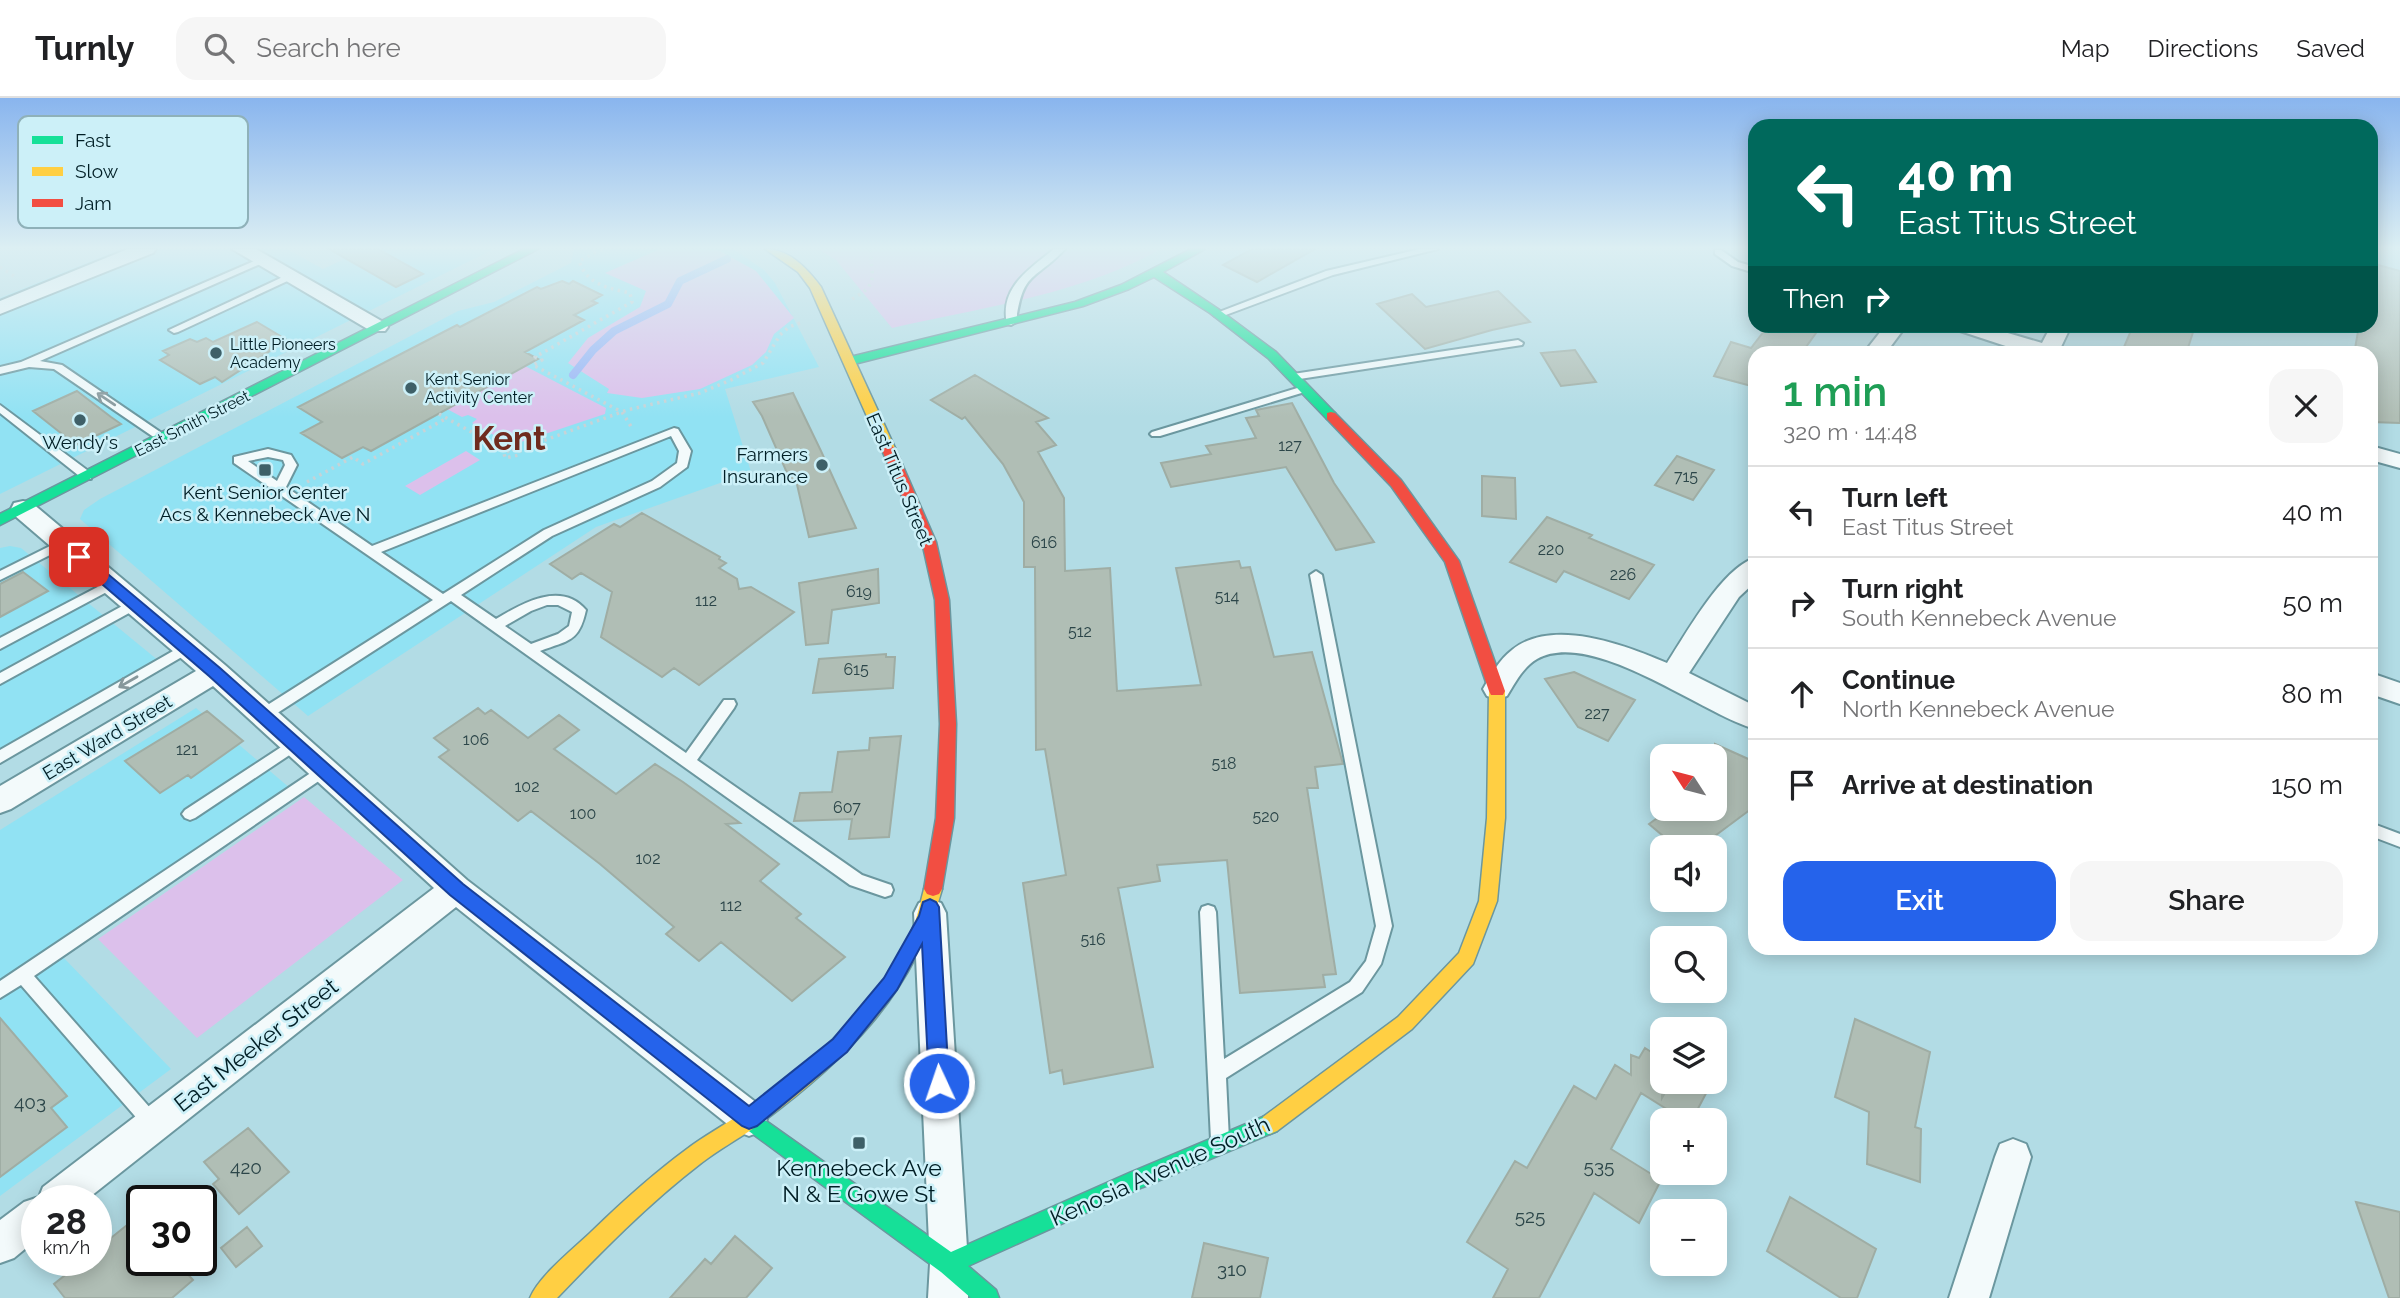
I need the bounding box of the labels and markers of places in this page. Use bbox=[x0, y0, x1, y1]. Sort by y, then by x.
place label: Little Pioneers Academy bbox=[230, 335, 336, 372]
marker: Little Pioneers Academy bbox=[208, 345, 224, 361]
place label: Kent Senior Activity Center bbox=[425, 370, 533, 407]
marker: Kent Senior Activity Center bbox=[403, 380, 419, 396]
marker: Wendy's bbox=[72, 412, 88, 428]
place label: Wendy's bbox=[42, 431, 118, 453]
place label: Farmers Insurance bbox=[722, 443, 808, 487]
marker: Farmers Insurance bbox=[814, 457, 830, 473]
marker: Kent Senior Center Acs & Kennebeck Ave N bbox=[257, 462, 273, 478]
place label: Kent Senior Center Acs & Kennebeck Ave N bbox=[160, 481, 370, 525]
pin bbox=[49, 527, 109, 587]
marker: Kennebeck Ave N & E Gowe St bbox=[851, 1135, 867, 1151]
place label: Kennebeck Ave N & E Gowe St bbox=[776, 1154, 942, 1207]

